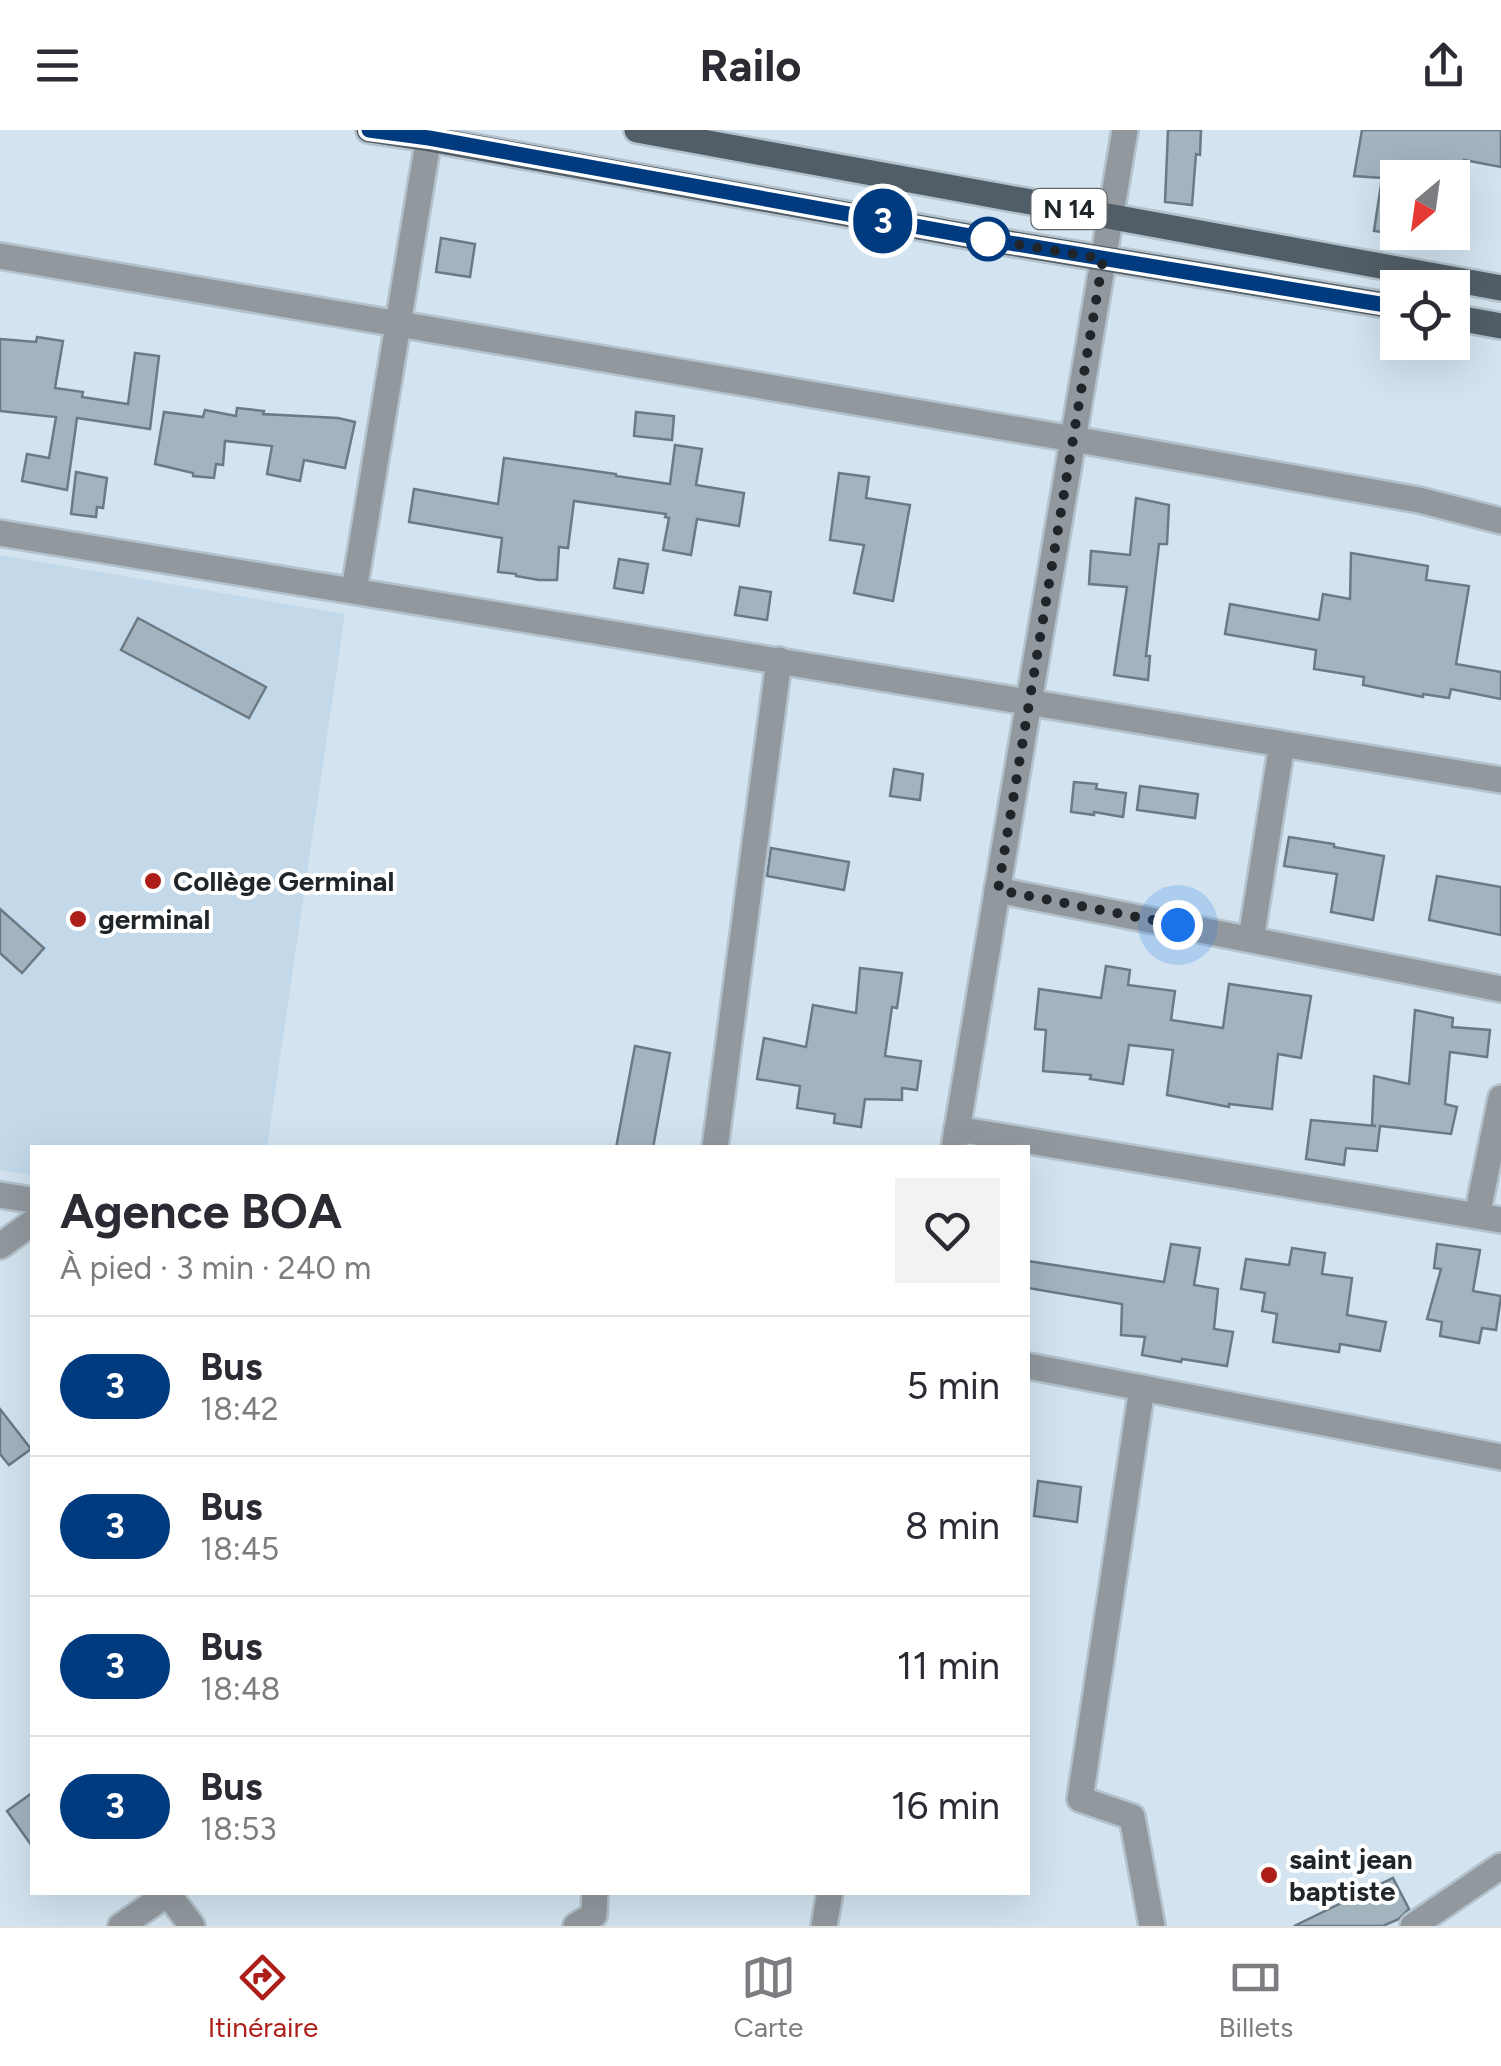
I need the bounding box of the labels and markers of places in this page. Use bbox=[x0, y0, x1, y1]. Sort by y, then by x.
unlabelled marker bbox=[967, 218, 1009, 260]
place label: Collège Germinal bbox=[173, 864, 394, 898]
marker: Collège Germinal bbox=[142, 870, 164, 892]
place label: germinal bbox=[98, 902, 210, 936]
marker: germinal bbox=[67, 908, 89, 930]
place label: saint jean baptiste bbox=[1289, 1842, 1413, 1908]
marker: saint jean baptiste bbox=[1258, 1864, 1280, 1886]

